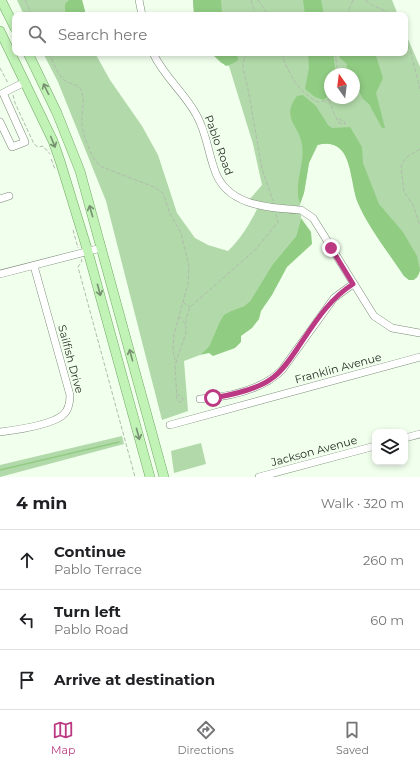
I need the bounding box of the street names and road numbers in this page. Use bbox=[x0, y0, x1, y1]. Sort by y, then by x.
street label: Pablo Road bbox=[202, 113, 236, 177]
street label: Sailfish Drive bbox=[55, 323, 87, 395]
street label: Franklin Avenue bbox=[293, 350, 383, 386]
street label: Jackson Avenue bbox=[268, 433, 359, 469]

